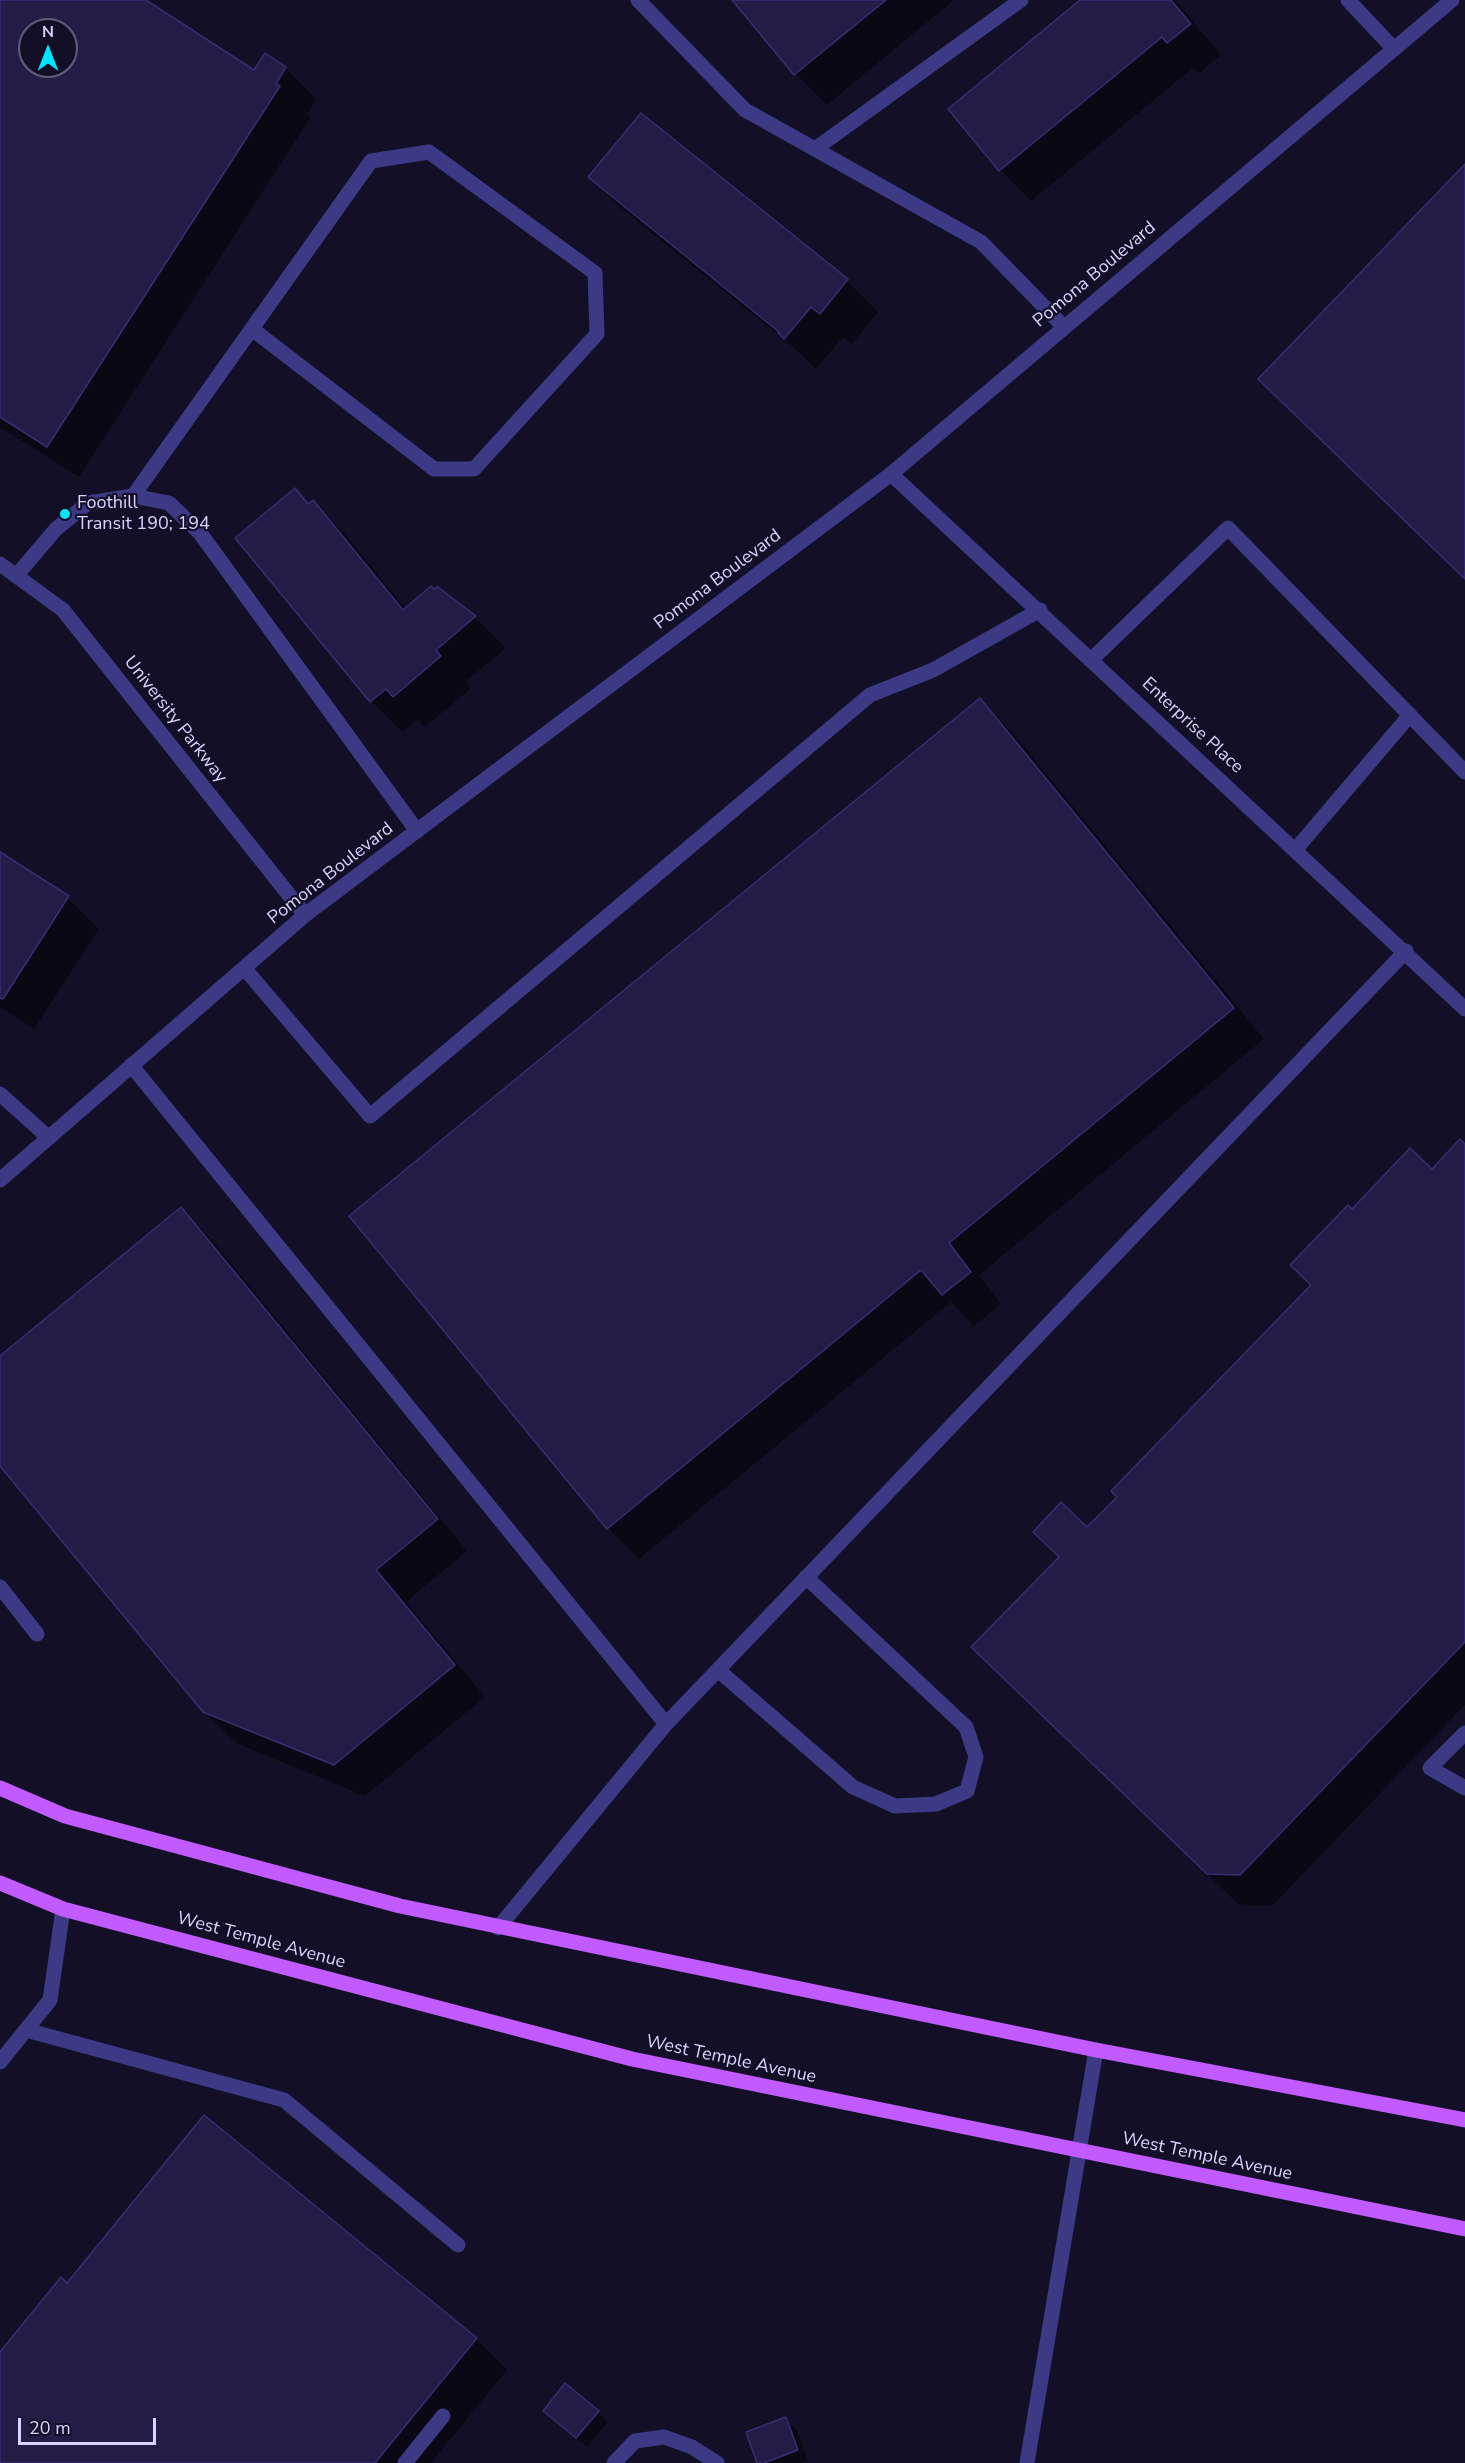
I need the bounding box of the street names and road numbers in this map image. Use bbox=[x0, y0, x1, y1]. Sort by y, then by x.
street label: Pomona Boulevard bbox=[1029, 217, 1161, 333]
street label: Pomona Boulevard bbox=[650, 525, 786, 635]
street label: University Parkway bbox=[119, 652, 231, 788]
street label: Enterprise Place bbox=[1137, 673, 1247, 779]
street label: Pomona Boulevard bbox=[264, 818, 398, 930]
street label: West Temple Avenue bbox=[174, 1908, 348, 1974]
street label: West Temple Avenue bbox=[644, 2031, 818, 2089]
street label: West Temple Avenue bbox=[1120, 2128, 1294, 2186]

